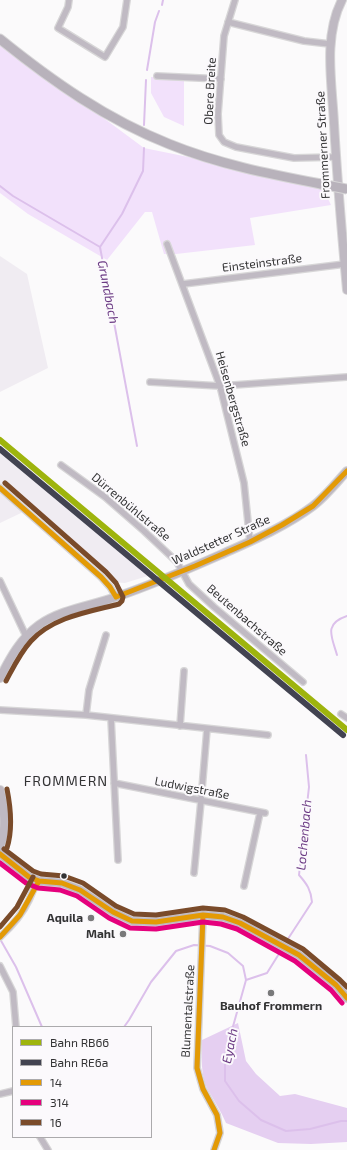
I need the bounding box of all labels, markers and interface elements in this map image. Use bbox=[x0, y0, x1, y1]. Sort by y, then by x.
street label: Obere Breite bbox=[201, 57, 219, 125]
street label: Frommerner Straße bbox=[313, 91, 333, 199]
street label: Einsteinstraße bbox=[221, 251, 303, 275]
water label: Grundbach bbox=[94, 259, 122, 325]
street label: Heisenbergstraße bbox=[213, 350, 253, 448]
street label: Dürrenbühlstraße bbox=[89, 470, 173, 544]
street label: Waldstetter Straße bbox=[170, 512, 272, 568]
street label: Beutenbachstraße bbox=[204, 581, 290, 659]
district label: FROMMERN bbox=[24, 773, 108, 789]
street label: Ludwigstraße bbox=[153, 774, 231, 802]
water label: Lochenbach bbox=[293, 799, 315, 871]
unlabelled marker bbox=[59, 871, 69, 881]
place label: Aquila bbox=[47, 911, 83, 925]
marker: Aquila bbox=[86, 913, 96, 923]
place label: Mahl bbox=[86, 927, 115, 941]
marker: Mahl bbox=[118, 929, 128, 939]
street label: Blumentalstraße bbox=[178, 964, 198, 1058]
marker: Bauhof Frommern bbox=[266, 988, 276, 998]
place label: Bauhof Frommern bbox=[220, 999, 322, 1013]
legend bbox=[12, 1026, 152, 1138]
water label: Eyach bbox=[219, 1027, 241, 1065]
text: Bahn RB66 bbox=[50, 1035, 109, 1049]
text: Bahn RE6a bbox=[50, 1055, 108, 1069]
text: 14 bbox=[50, 1075, 62, 1089]
text: 314 bbox=[50, 1095, 69, 1109]
text: 16 bbox=[50, 1115, 62, 1129]

